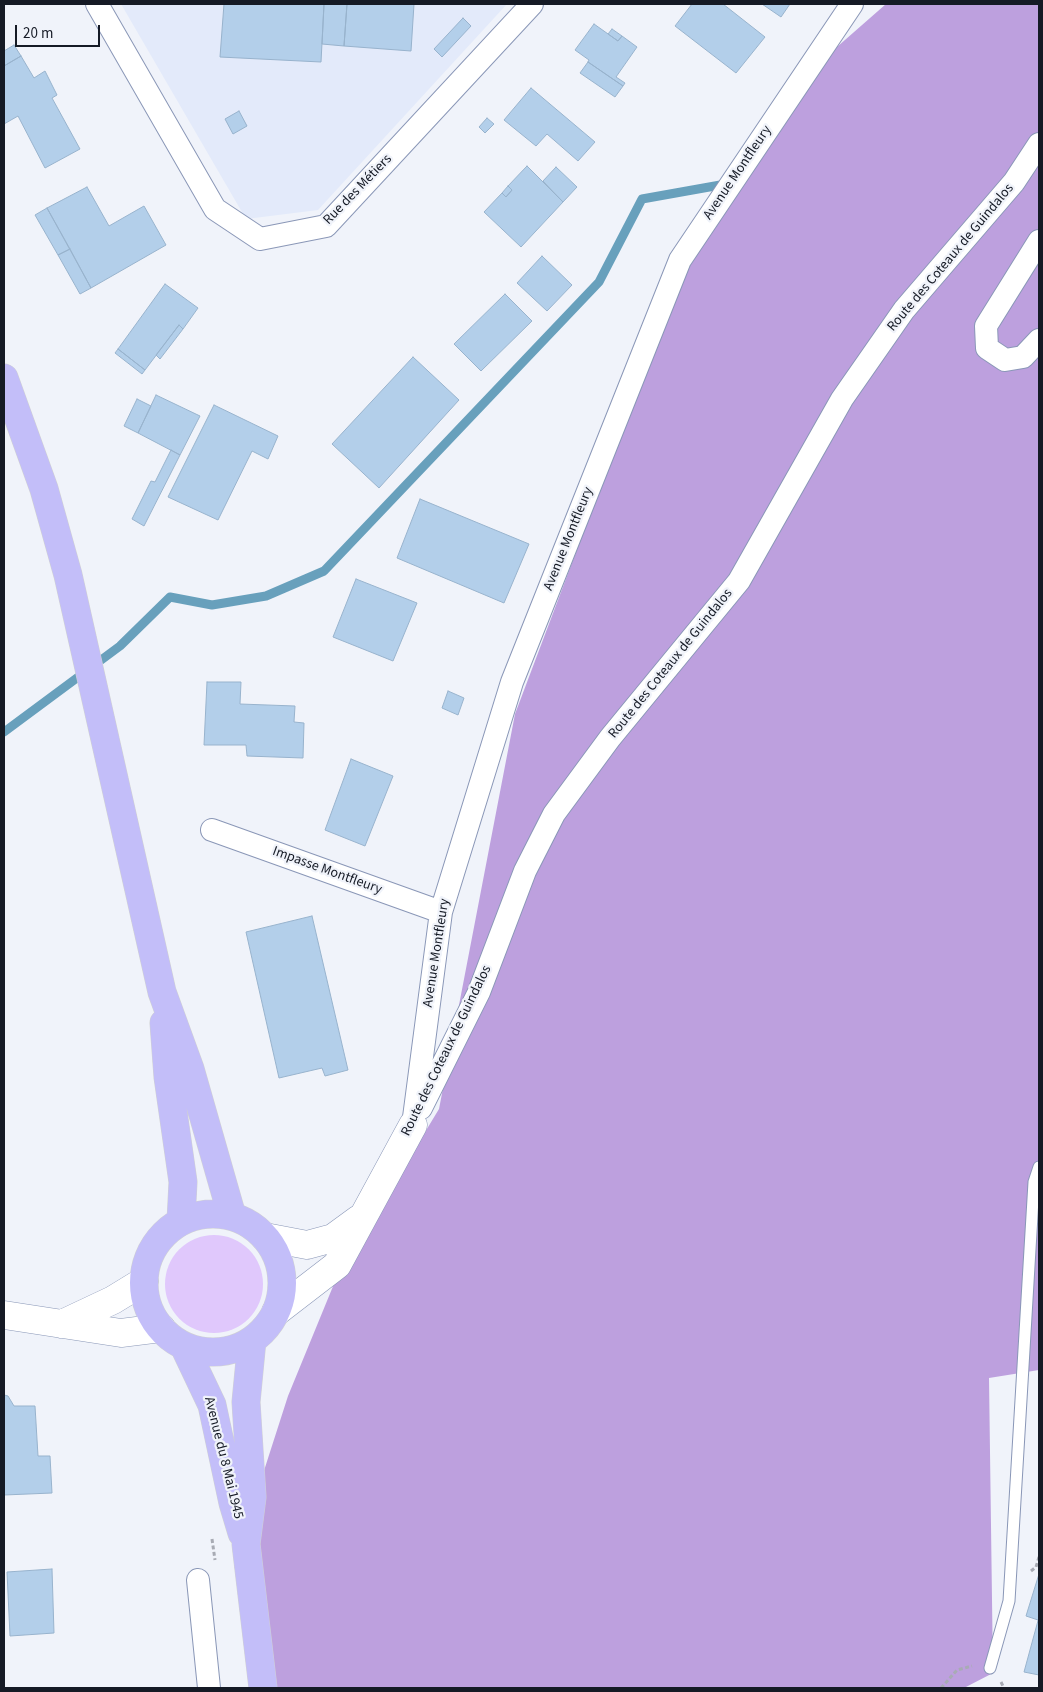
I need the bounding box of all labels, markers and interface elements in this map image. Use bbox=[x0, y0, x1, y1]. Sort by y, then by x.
scale bar bbox=[18, 15, 102, 47]
text: 20 m bbox=[23, 23, 53, 44]
street label: Avenue Montfleury bbox=[700, 123, 776, 223]
street label: Rue des Métiers bbox=[320, 151, 396, 229]
street label: Route des Coteaux de Guindalos bbox=[884, 181, 1018, 335]
street label: Avenue Montfleury bbox=[541, 485, 597, 593]
street label: Route des Coteaux de Guindalos bbox=[605, 586, 737, 742]
street label: Impasse Montfleury bbox=[270, 843, 384, 899]
street label: Avenue Montfleury bbox=[420, 897, 454, 1009]
street label: Route des Coteaux de Guindalos bbox=[398, 963, 496, 1139]
street label: Avenue du 8 Mai 1945 bbox=[200, 1395, 246, 1521]

